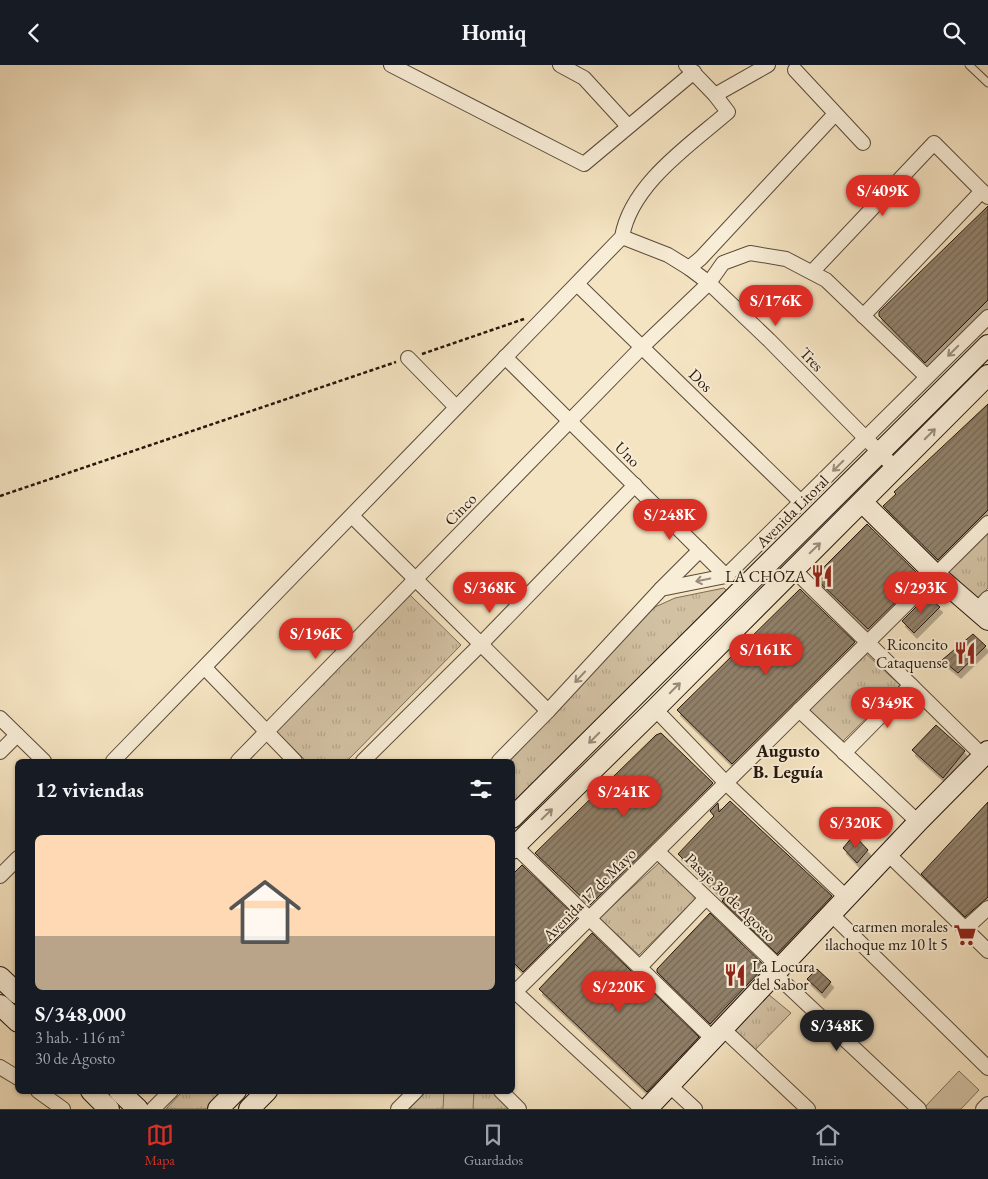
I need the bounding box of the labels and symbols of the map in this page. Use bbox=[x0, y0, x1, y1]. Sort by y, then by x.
pin: S/409K bbox=[842, 175, 924, 217]
pin: S/176K bbox=[735, 285, 817, 327]
street label: Tres bbox=[795, 343, 828, 376]
one-way arrow bbox=[948, 345, 960, 357]
street label: Dos bbox=[684, 364, 717, 397]
one-way arrow bbox=[924, 427, 936, 440]
street label: Uno bbox=[610, 437, 645, 472]
one-way arrow bbox=[832, 459, 844, 471]
street label: Avenida Litoral bbox=[751, 470, 833, 553]
street label: Cinco bbox=[440, 488, 481, 530]
pin: S/248K bbox=[629, 499, 711, 541]
one-way arrow bbox=[808, 542, 821, 554]
restaurant icon: LA CHOZA bbox=[809, 563, 835, 589]
place label: LA CHOZA bbox=[725, 566, 807, 587]
pin: S/368K bbox=[449, 571, 531, 614]
pin: S/293K bbox=[880, 571, 962, 614]
one-way arrow bbox=[696, 576, 712, 586]
pin: S/196K bbox=[275, 617, 357, 660]
pin: S/161K bbox=[725, 633, 807, 676]
place label: Riconcito Cataquense bbox=[876, 634, 948, 673]
restaurant icon: Riconcito Cataquense bbox=[952, 640, 978, 666]
one-way arrow bbox=[574, 670, 586, 683]
one-way arrow bbox=[669, 682, 682, 694]
pin: S/349K bbox=[847, 687, 929, 729]
one-way arrow bbox=[588, 732, 600, 744]
district label: Augusto B. Leguía bbox=[753, 739, 823, 783]
pin: S/241K bbox=[583, 775, 665, 818]
pin: S/320K bbox=[815, 807, 897, 849]
one-way arrow bbox=[541, 809, 553, 821]
street label: Avenida 17 de Mayo bbox=[537, 843, 641, 946]
street label: Pasaje 30 de Agosto bbox=[681, 848, 781, 946]
place label: carmen morales ilachoque mz 10 lt 5 bbox=[825, 916, 948, 955]
supermarket icon: carmen morales ilachoque mz 10 lt 5 bbox=[952, 922, 978, 948]
place label: La Locura del Sabor bbox=[752, 956, 815, 995]
restaurant icon: La Locura del Sabor bbox=[722, 962, 748, 988]
pin: S/220K bbox=[578, 971, 660, 1013]
pin: S/348K bbox=[796, 1009, 878, 1052]

